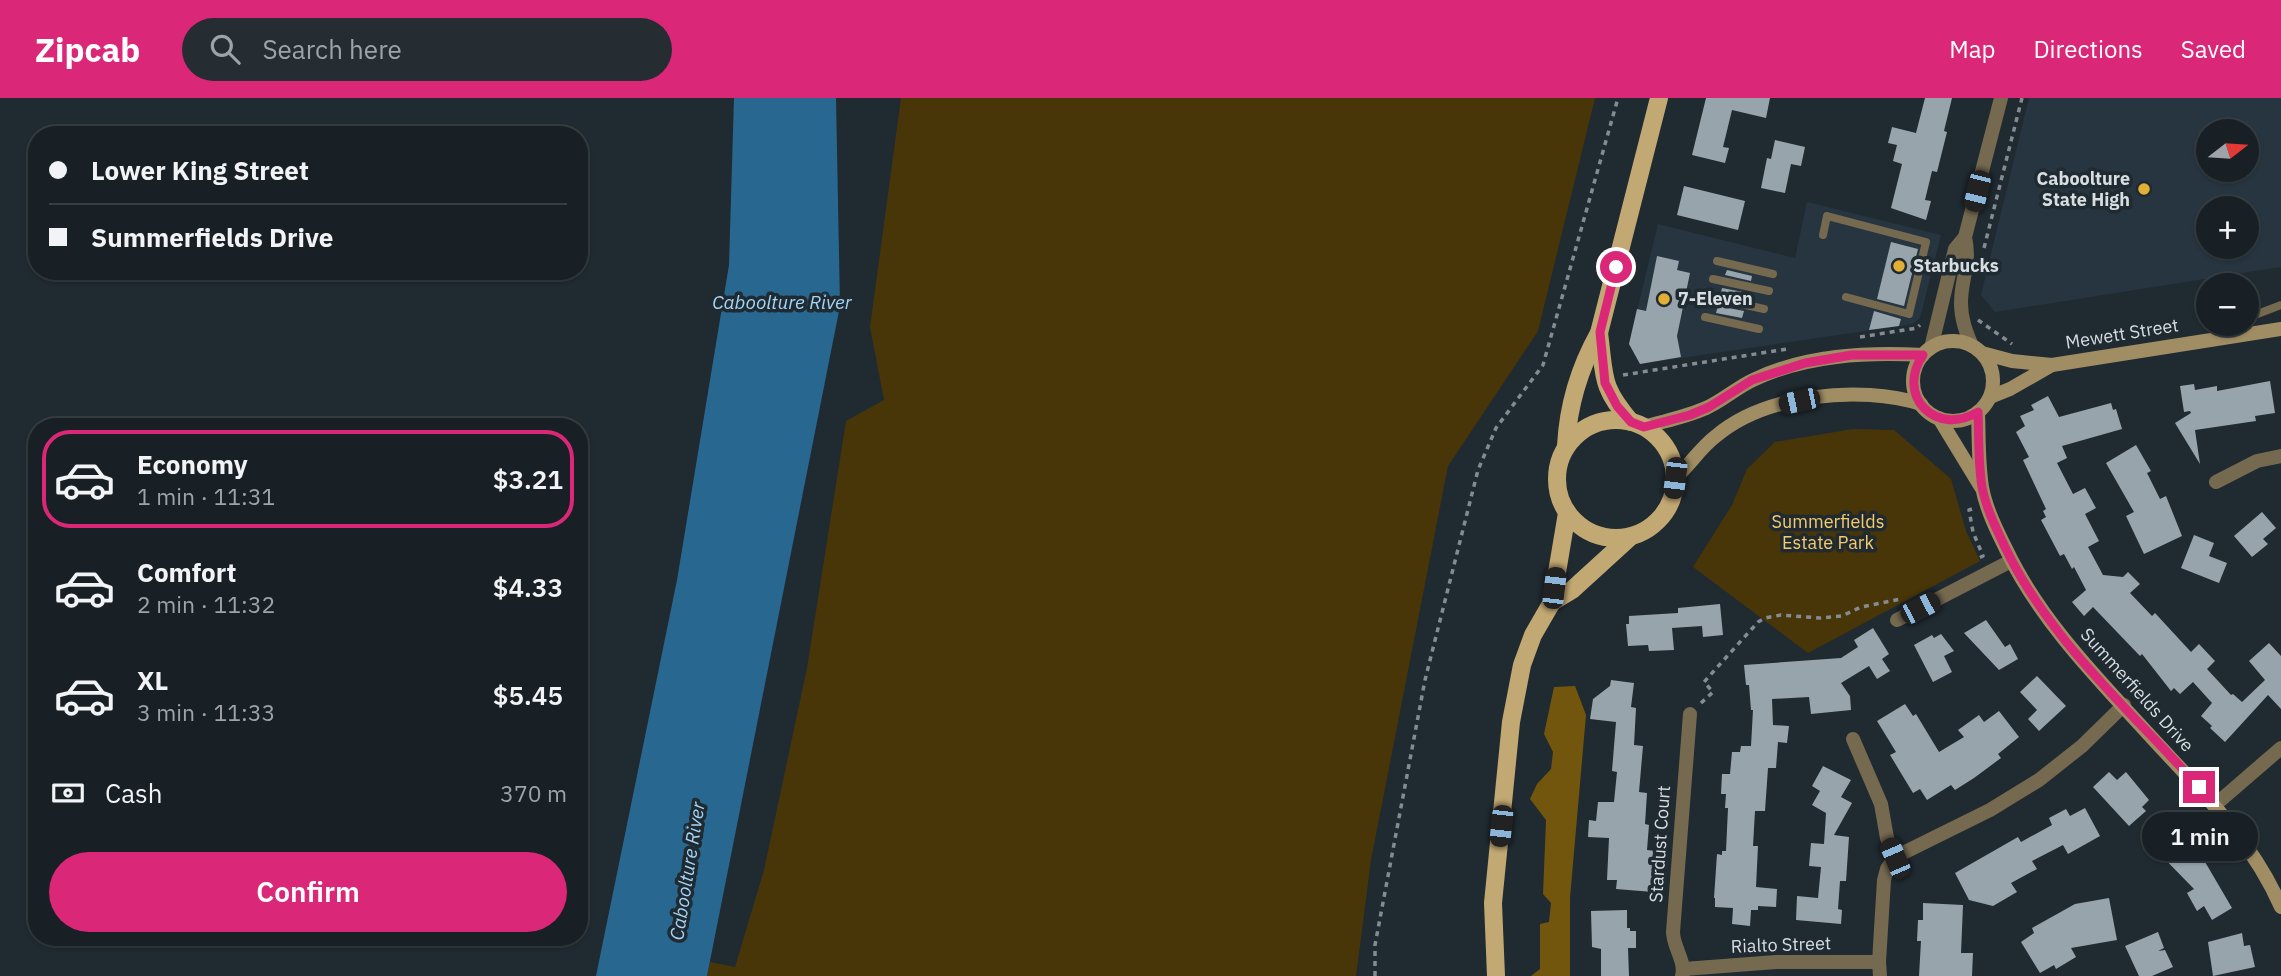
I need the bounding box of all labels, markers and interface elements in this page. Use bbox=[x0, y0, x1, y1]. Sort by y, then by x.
search box bbox=[182, 18, 672, 81]
text: Zipcab bbox=[35, 28, 140, 71]
icon: search bbox=[206, 30, 244, 68]
text: Search here bbox=[262, 32, 402, 66]
text: Map bbox=[1949, 33, 1995, 65]
text: Directions bbox=[2033, 33, 2143, 65]
text: Saved bbox=[2181, 33, 2246, 65]
north arrow bbox=[2196, 119, 2259, 182]
map controls bbox=[2196, 119, 2259, 336]
text: Lower King Street bbox=[91, 153, 309, 187]
place label: Caboolture State High bbox=[2037, 167, 2130, 211]
car bbox=[1962, 168, 1993, 214]
marker: Caboolture State High bbox=[2136, 181, 2152, 197]
button: + bbox=[2196, 196, 2259, 259]
text: Summerfields Drive bbox=[91, 220, 333, 254]
route start bbox=[1600, 251, 1632, 283]
place label: Starbucks bbox=[1913, 254, 1999, 277]
marker: Starbucks bbox=[1891, 258, 1907, 274]
button: − bbox=[2196, 273, 2259, 336]
place label: 7-Eleven bbox=[1678, 287, 1753, 310]
water label: Caboolture River bbox=[712, 290, 853, 314]
marker: 7-Eleven bbox=[1656, 291, 1672, 307]
street label: Mewett Street bbox=[2064, 313, 2180, 354]
car bbox=[1777, 386, 1822, 416]
text: Economy bbox=[137, 447, 248, 481]
icon: car bbox=[53, 448, 116, 511]
car bbox=[1663, 456, 1688, 500]
text: $3.21 bbox=[493, 462, 563, 496]
text: 1 min · 11:31 bbox=[137, 481, 275, 511]
park label: Summerfields Estate Park bbox=[1772, 510, 1884, 554]
text: Comfort bbox=[137, 555, 236, 589]
icon: car bbox=[53, 556, 116, 619]
car bbox=[1542, 566, 1567, 610]
text: $4.33 bbox=[493, 570, 563, 604]
text: 2 min · 11:32 bbox=[137, 589, 275, 619]
car bbox=[1897, 589, 1944, 627]
street label: Summerfields Drive bbox=[2076, 623, 2199, 756]
text: XL bbox=[137, 663, 168, 697]
icon: car bbox=[53, 664, 116, 727]
text: $5.45 bbox=[493, 678, 563, 712]
text: 3 min · 11:33 bbox=[137, 697, 275, 727]
route end bbox=[2183, 771, 2215, 803]
icon: cash bbox=[49, 774, 87, 812]
text: Cash bbox=[105, 776, 162, 810]
text: 370 m bbox=[500, 778, 567, 808]
street label: Stardust Court bbox=[1644, 785, 1675, 903]
water label: Caboolture River bbox=[664, 799, 710, 942]
car bbox=[1489, 804, 1514, 848]
callout: 1 min bbox=[2141, 812, 2257, 860]
text: 1 min bbox=[2170, 821, 2230, 851]
car bbox=[1878, 835, 1913, 881]
button: Confirm bbox=[49, 852, 567, 932]
street label: Rialto Street bbox=[1730, 931, 1832, 958]

